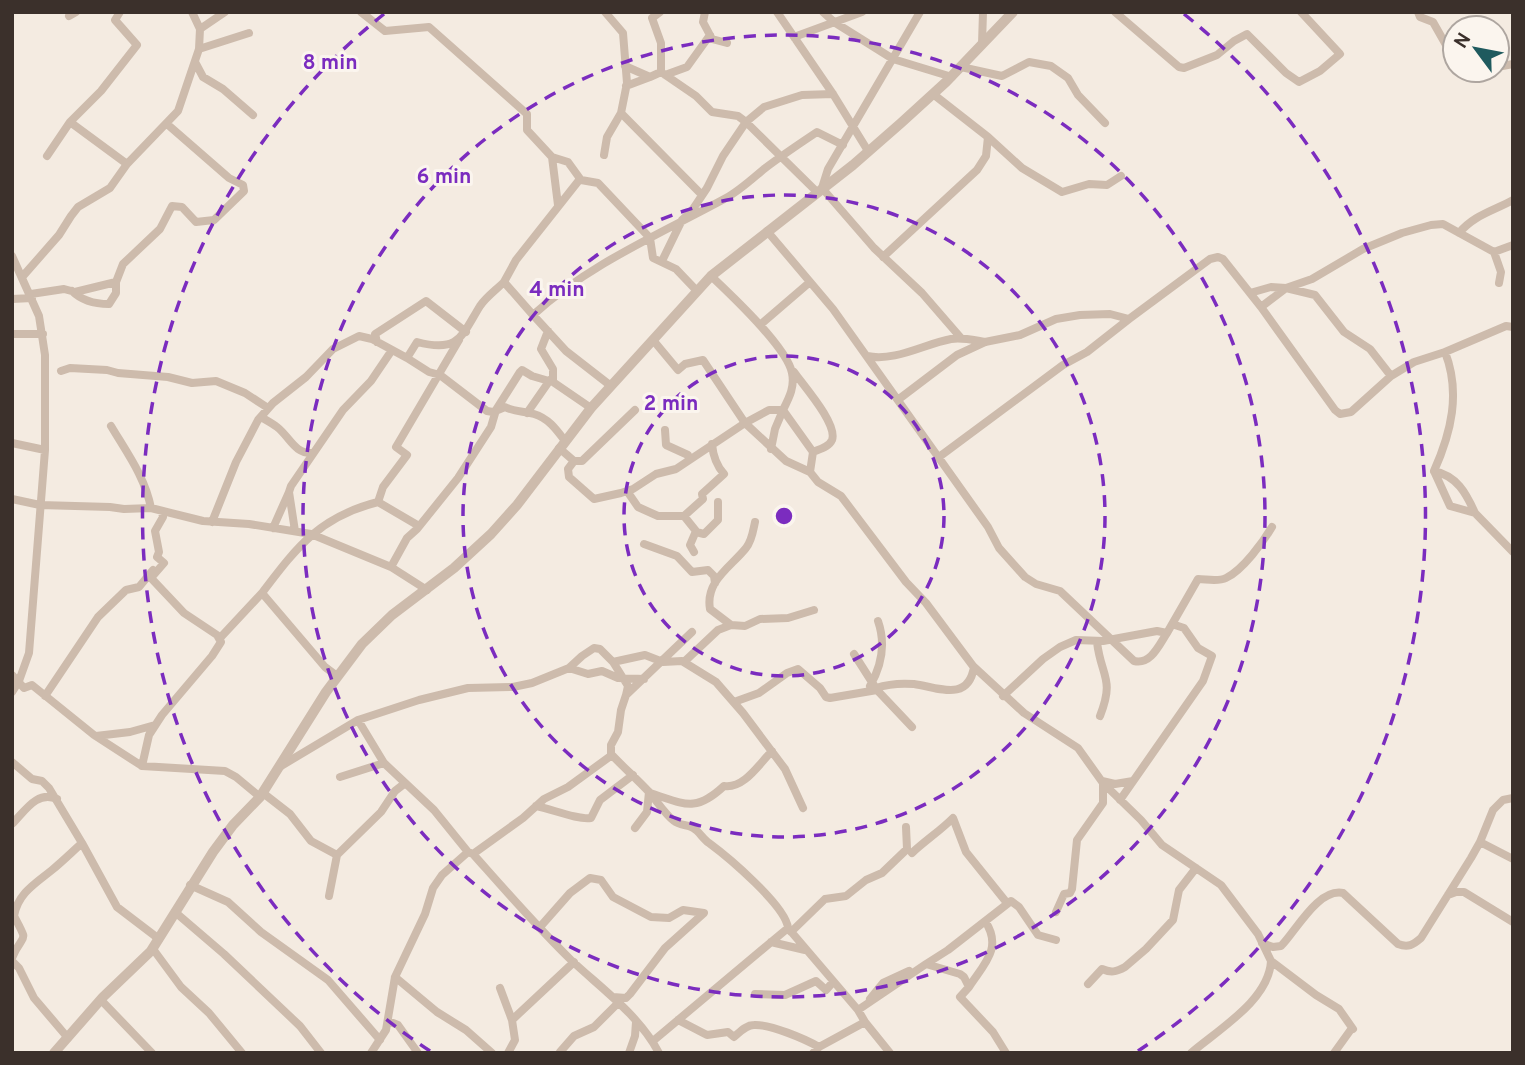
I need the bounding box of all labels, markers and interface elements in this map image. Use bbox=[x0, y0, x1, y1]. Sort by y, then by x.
north arrow bbox=[1441, 14, 1511, 84]
text: N bbox=[1449, 29, 1477, 53]
text: 8 min bbox=[302, 50, 358, 77]
text: 6 min bbox=[417, 164, 471, 191]
text: 4 min bbox=[529, 277, 585, 304]
text: 2 min bbox=[644, 391, 698, 418]
centre of rings bbox=[772, 504, 796, 528]

